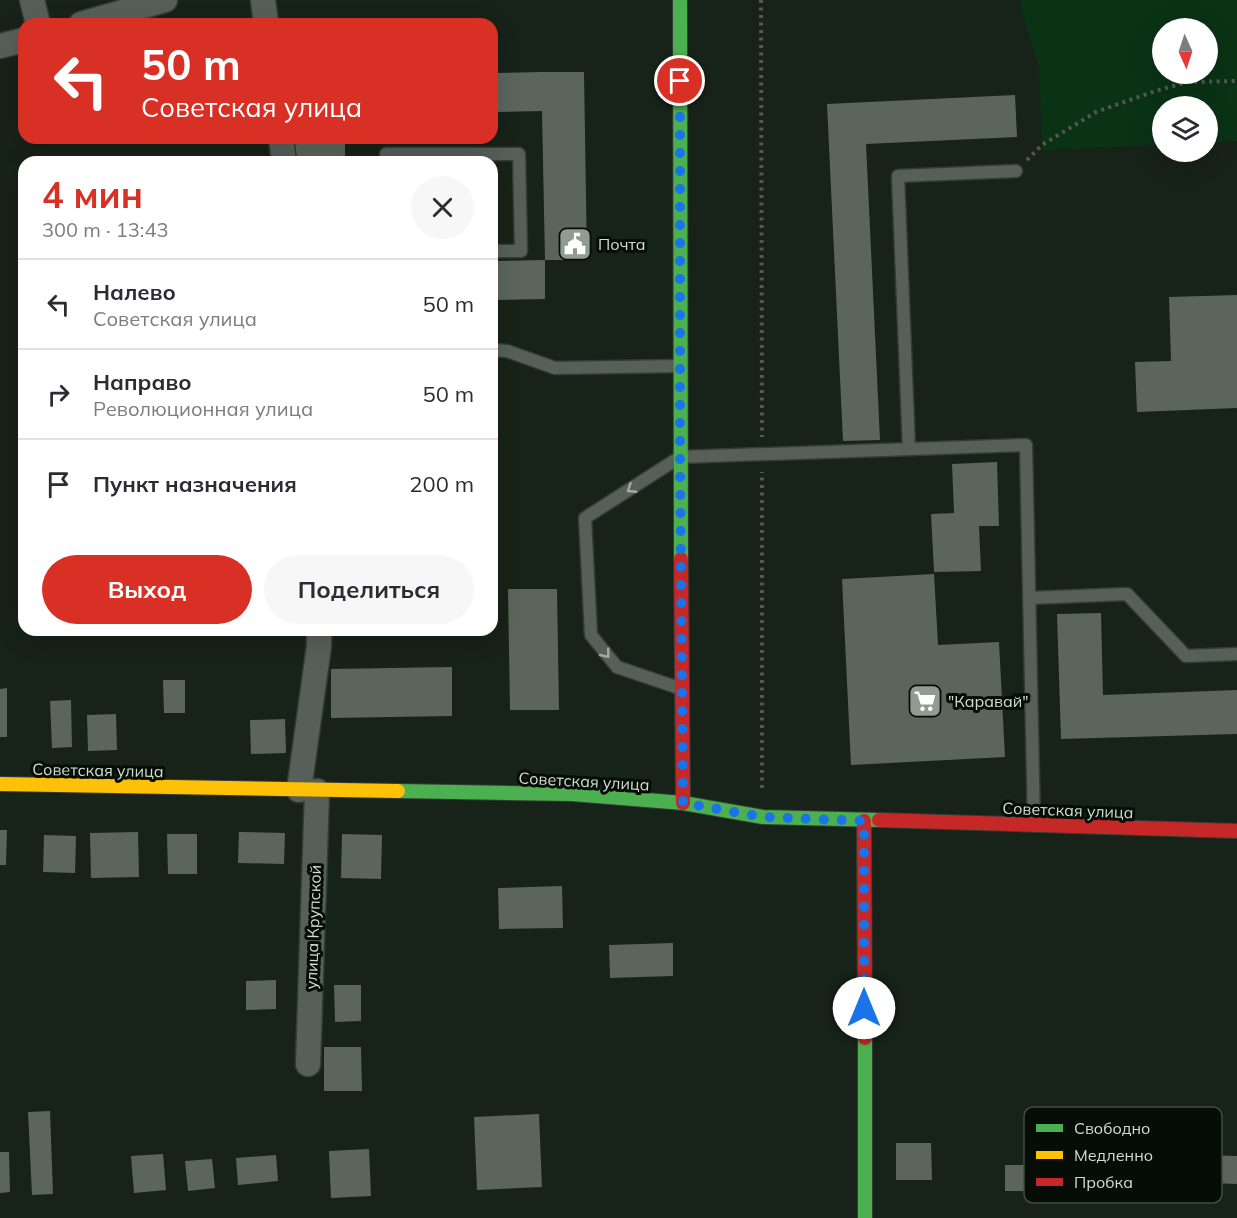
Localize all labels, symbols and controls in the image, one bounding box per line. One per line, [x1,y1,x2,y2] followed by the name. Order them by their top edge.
[1152,18,1218,84] north arrow
[1152,18,1218,162] map controls
[141,38,241,91] text: 50 m
[42,42,120,120] icon: left
[654,55,705,106] pin
[663,64,696,97] icon: arrive
[141,90,362,124] text: Советская улица
[1152,96,1218,162] button: layers
[42,172,143,217] text: 4 мин
[411,176,474,239] button: close
[42,217,168,242] text: 300 m · 13:43
[557,226,593,262] public building icon: Почта
[598,234,646,254] place label: Почта
[93,278,176,306] text: Налево
[42,288,75,321] icon: left
[423,290,474,318] text: 50 m
[93,306,257,331] text: Советская улица
[93,368,191,396] text: Направо
[42,378,75,411] icon: right
[423,380,474,408] text: 50 m
[93,396,313,421] text: Революционная улица
[42,468,75,501] icon: arrive
[93,470,297,498] text: Пункт назначения
[409,470,474,498] text: 200 m
[626,481,637,492] one-way arrow
[42,555,252,624] button: Выход
[264,555,474,624] button: Поделиться
[599,647,610,658] one-way arrow
[907,683,943,719] supermarket icon: "Каравай"
[948,691,1029,711] place label: "Каравай"
[32,759,164,781] street label: Советская улица
[518,768,650,794] street label: Советская улица
[1002,798,1134,822] street label: Советская улица
[301,864,325,990] street label: улица Крупской
[832,976,896,1040] position arrow
[1024,1107,1222,1203] legend
[1074,1118,1150,1138] text: Свободно
[1074,1145,1153,1165] text: Медленно
[1074,1172,1133,1192] text: Пробка

